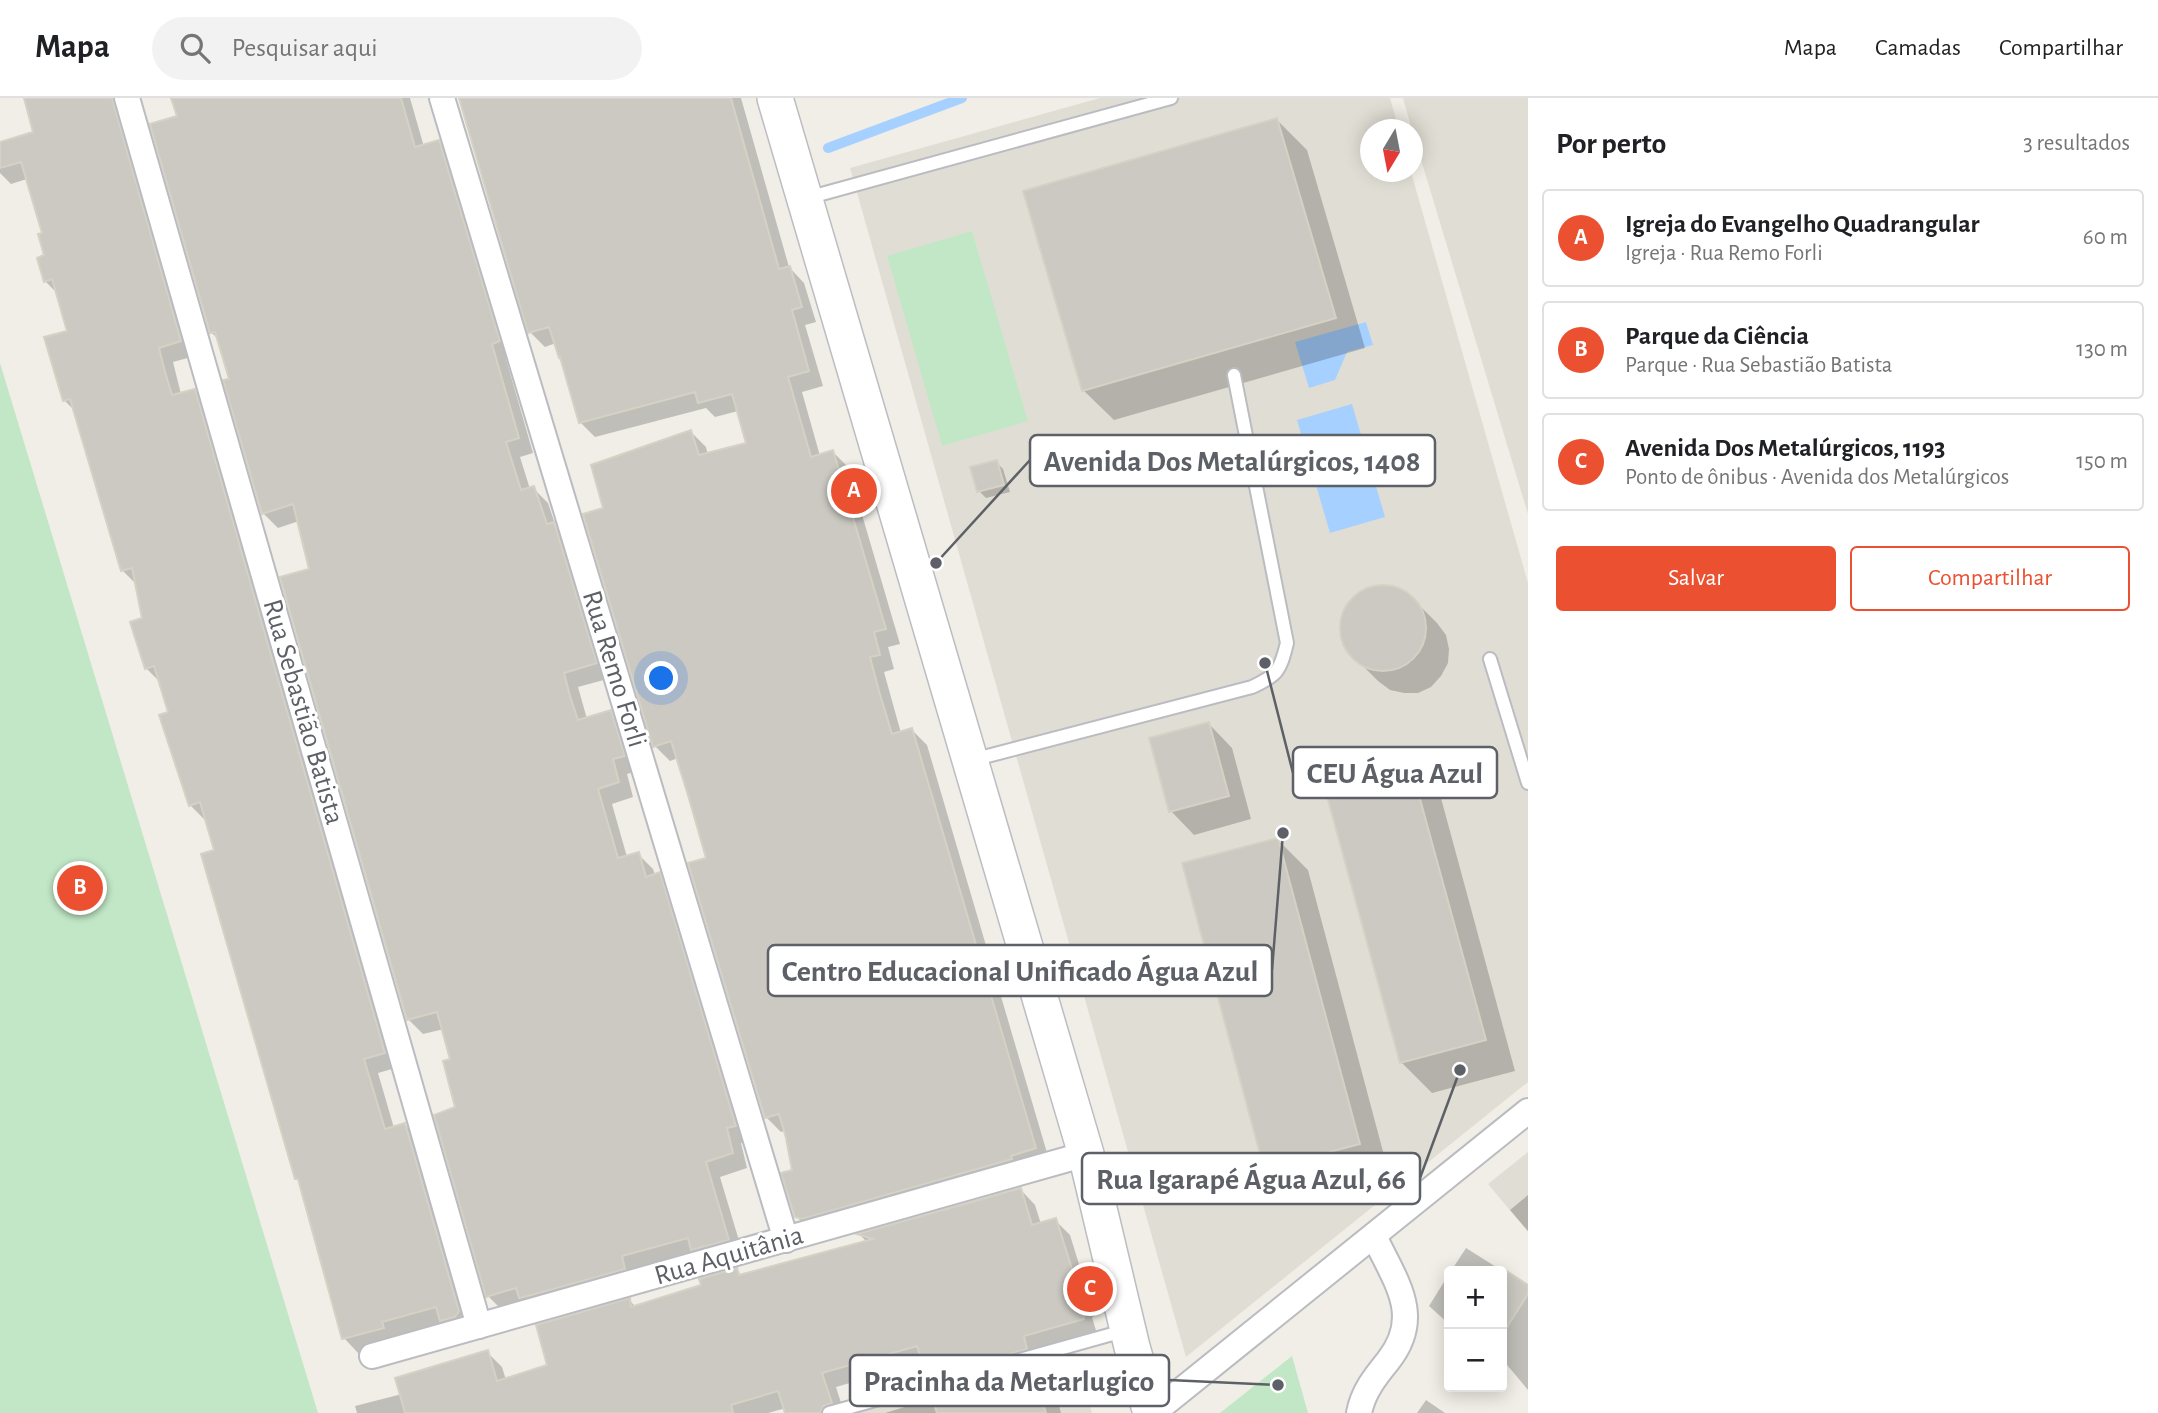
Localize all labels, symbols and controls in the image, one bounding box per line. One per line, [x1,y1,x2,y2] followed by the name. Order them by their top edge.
[152,17,642,80] search box
[176,29,214,67] icon: search
[35,31,110,64] text: Mapa
[232,35,378,61] text: Pesquisar aqui
[1784,36,1837,60] text: Mapa
[1875,36,1961,60] text: Camadas
[1999,36,2123,60] text: Compartilhar
[1360,119,1423,182] north arrow
[1556,129,1666,159] text: Por perto
[2023,132,2130,155] text: 3 resultados
[1625,211,1980,237] text: Igreja do Evangelho Quadrangular
[1574,226,1588,249] text: A
[2083,226,2128,249] text: 60 m
[1625,242,1823,265] text: Igreja · Rua Remo Forli
[1625,323,1809,349] text: Parque da Ciência
[1574,338,1588,361] text: B
[2076,338,2128,361] text: 130 m
[1625,354,1892,377] text: Parque · Rua Sebastião Batista
[1030,435,1435,486] callout: Avenida Dos Metalúrgicos, 1408
[1625,435,1946,461] text: Avenida Dos Metalúrgicos, 1193
[1043,447,1421,477] text: Avenida Dos Metalúrgicos, 1408
[1575,450,1587,473] text: C
[2076,450,2128,473] text: 150 m
[831,465,877,517] pin: A
[1625,466,2009,489] text: Ponto de ônibus · Avenida dos Metalúrgicos
[1556,546,1836,611] button: Salvar
[1850,546,2130,611] button: Compartilhar
[577,587,651,751] street label: Rua Remo Forli
[257,596,349,828] street label: Rua Sebastião Batista
[644,661,678,695] your location
[1293,747,1497,798] callout: CEU Água Azul
[1307,756,1483,789] text: CEU Água Azul
[57,862,103,914] pin: B
[768,945,1272,996] callout: Centro Educacional Unificado Água Azul
[782,954,1258,987] text: Centro Educacional Unificado Água Azul
[1082,1153,1420,1204] callout: Rua Igarapé Água Azul, 66
[1096,1162,1406,1195] text: Rua Igarapé Água Azul, 66
[651,1221,807,1291] street label: Rua Aquitânia
[1067,1263,1113,1315] pin: C
[1444,1266,1507,1392] map controls
[1444,1266,1507,1329] button: +
[1444,1329,1507,1392] button: −
[850,1355,1169,1406] callout: Pracinha da Metarlugico
[864,1367,1154,1397] text: Pracinha da Metarlugico

